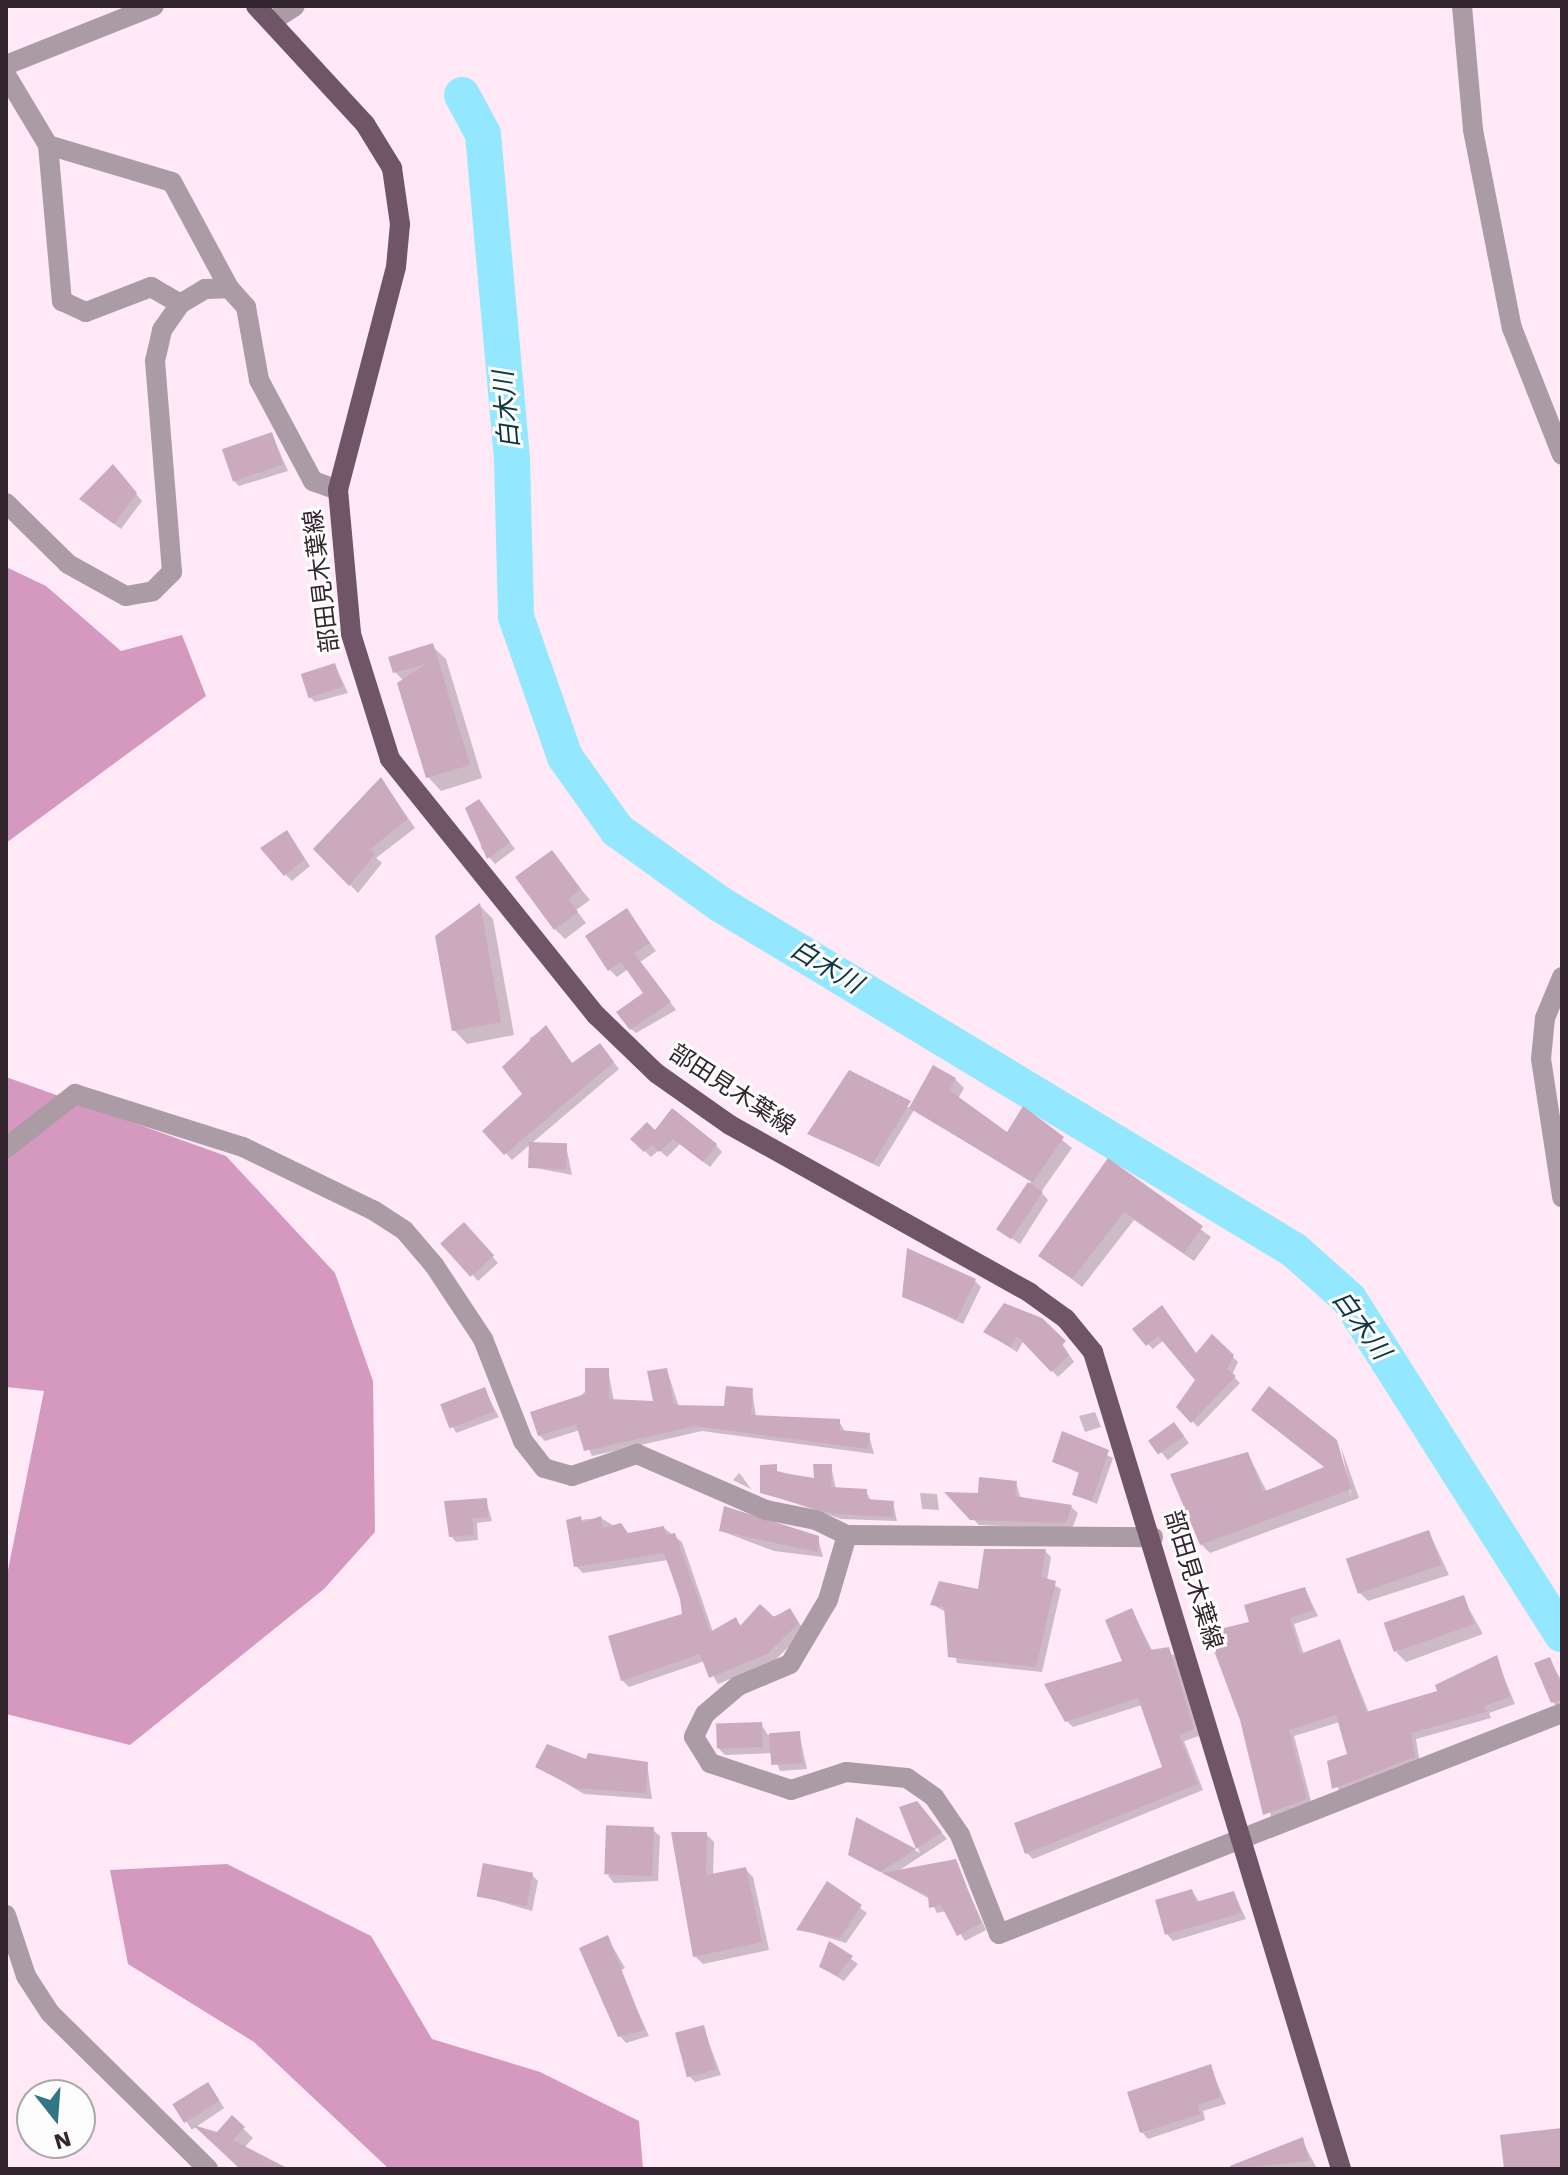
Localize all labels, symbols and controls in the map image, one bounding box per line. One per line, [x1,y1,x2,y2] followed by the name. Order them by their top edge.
[488,370,526,450] water label: 白木川
[299,508,345,654] street label: 部田見木葉線
[785,934,867,1000] water label: 白木川
[664,1039,800,1141] street label: 部田見木葉線
[1325,1284,1397,1366] water label: 白木川
[1158,1507,1228,1653] street label: 部田見木葉線
[16,2079,96,2159] north arrow
[51,2126,74,2155] text: N

